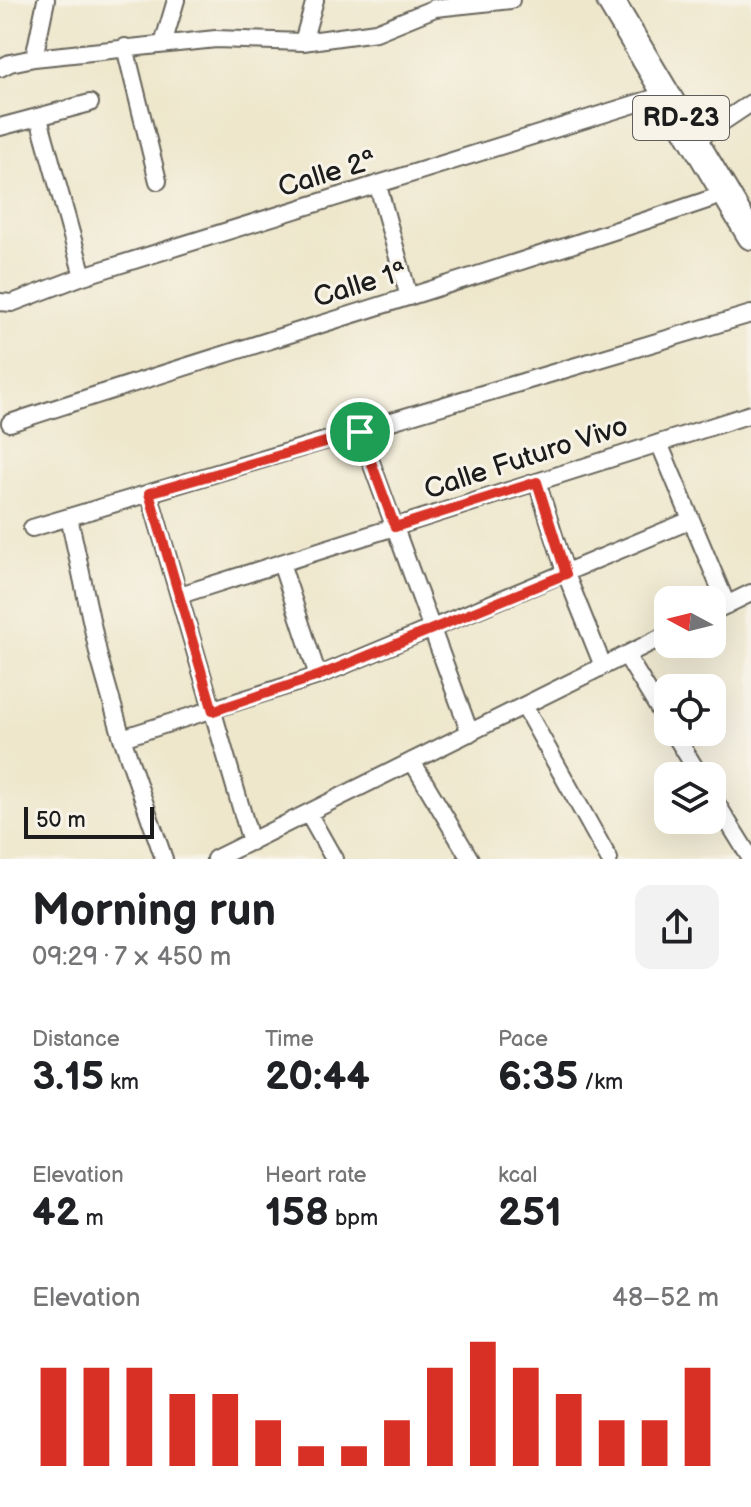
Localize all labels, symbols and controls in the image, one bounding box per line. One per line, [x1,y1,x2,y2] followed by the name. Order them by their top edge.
[633,96,729,140] road number: RD-23
[274,144,380,204] street label: Calle 2ª
[309,255,411,315] street label: Calle 1ª
[326,398,394,466] pin
[420,409,632,507] street label: Calle Futuro Vivo
[338,410,382,454] icon: arrive
[654,586,726,658] north arrow
[654,586,726,834] map controls
[654,674,726,746] button: locate
[654,762,726,834] button: layers
[24,803,154,839] scale bar
[36,807,86,834] text: 50 m
[32,885,276,938] text: Morning run
[635,885,719,969] button: share
[32,942,231,973] text: 09:29 · 7 × 450 m
[32,1026,120,1053] text: Distance
[265,1026,314,1053] text: Time
[498,1026,548,1053] text: Pace
[32,1053,104,1101] text: 3.15
[265,1053,370,1101] text: 20:44
[498,1053,578,1101] text: 6:35
[104,1069,139,1096] text: km
[578,1069,623,1096] text: /km
[32,1162,124,1189] text: Elevation
[265,1162,367,1189] text: Heart rate
[498,1162,537,1189] text: kcal
[32,1189,80,1237] text: 42
[265,1189,329,1237] text: 158
[498,1189,562,1237] text: 251
[80,1205,104,1232] text: m
[329,1205,378,1232] text: bpm
[32,1283,140,1314] text: Elevation
[612,1283,719,1314] text: 48–52 m

